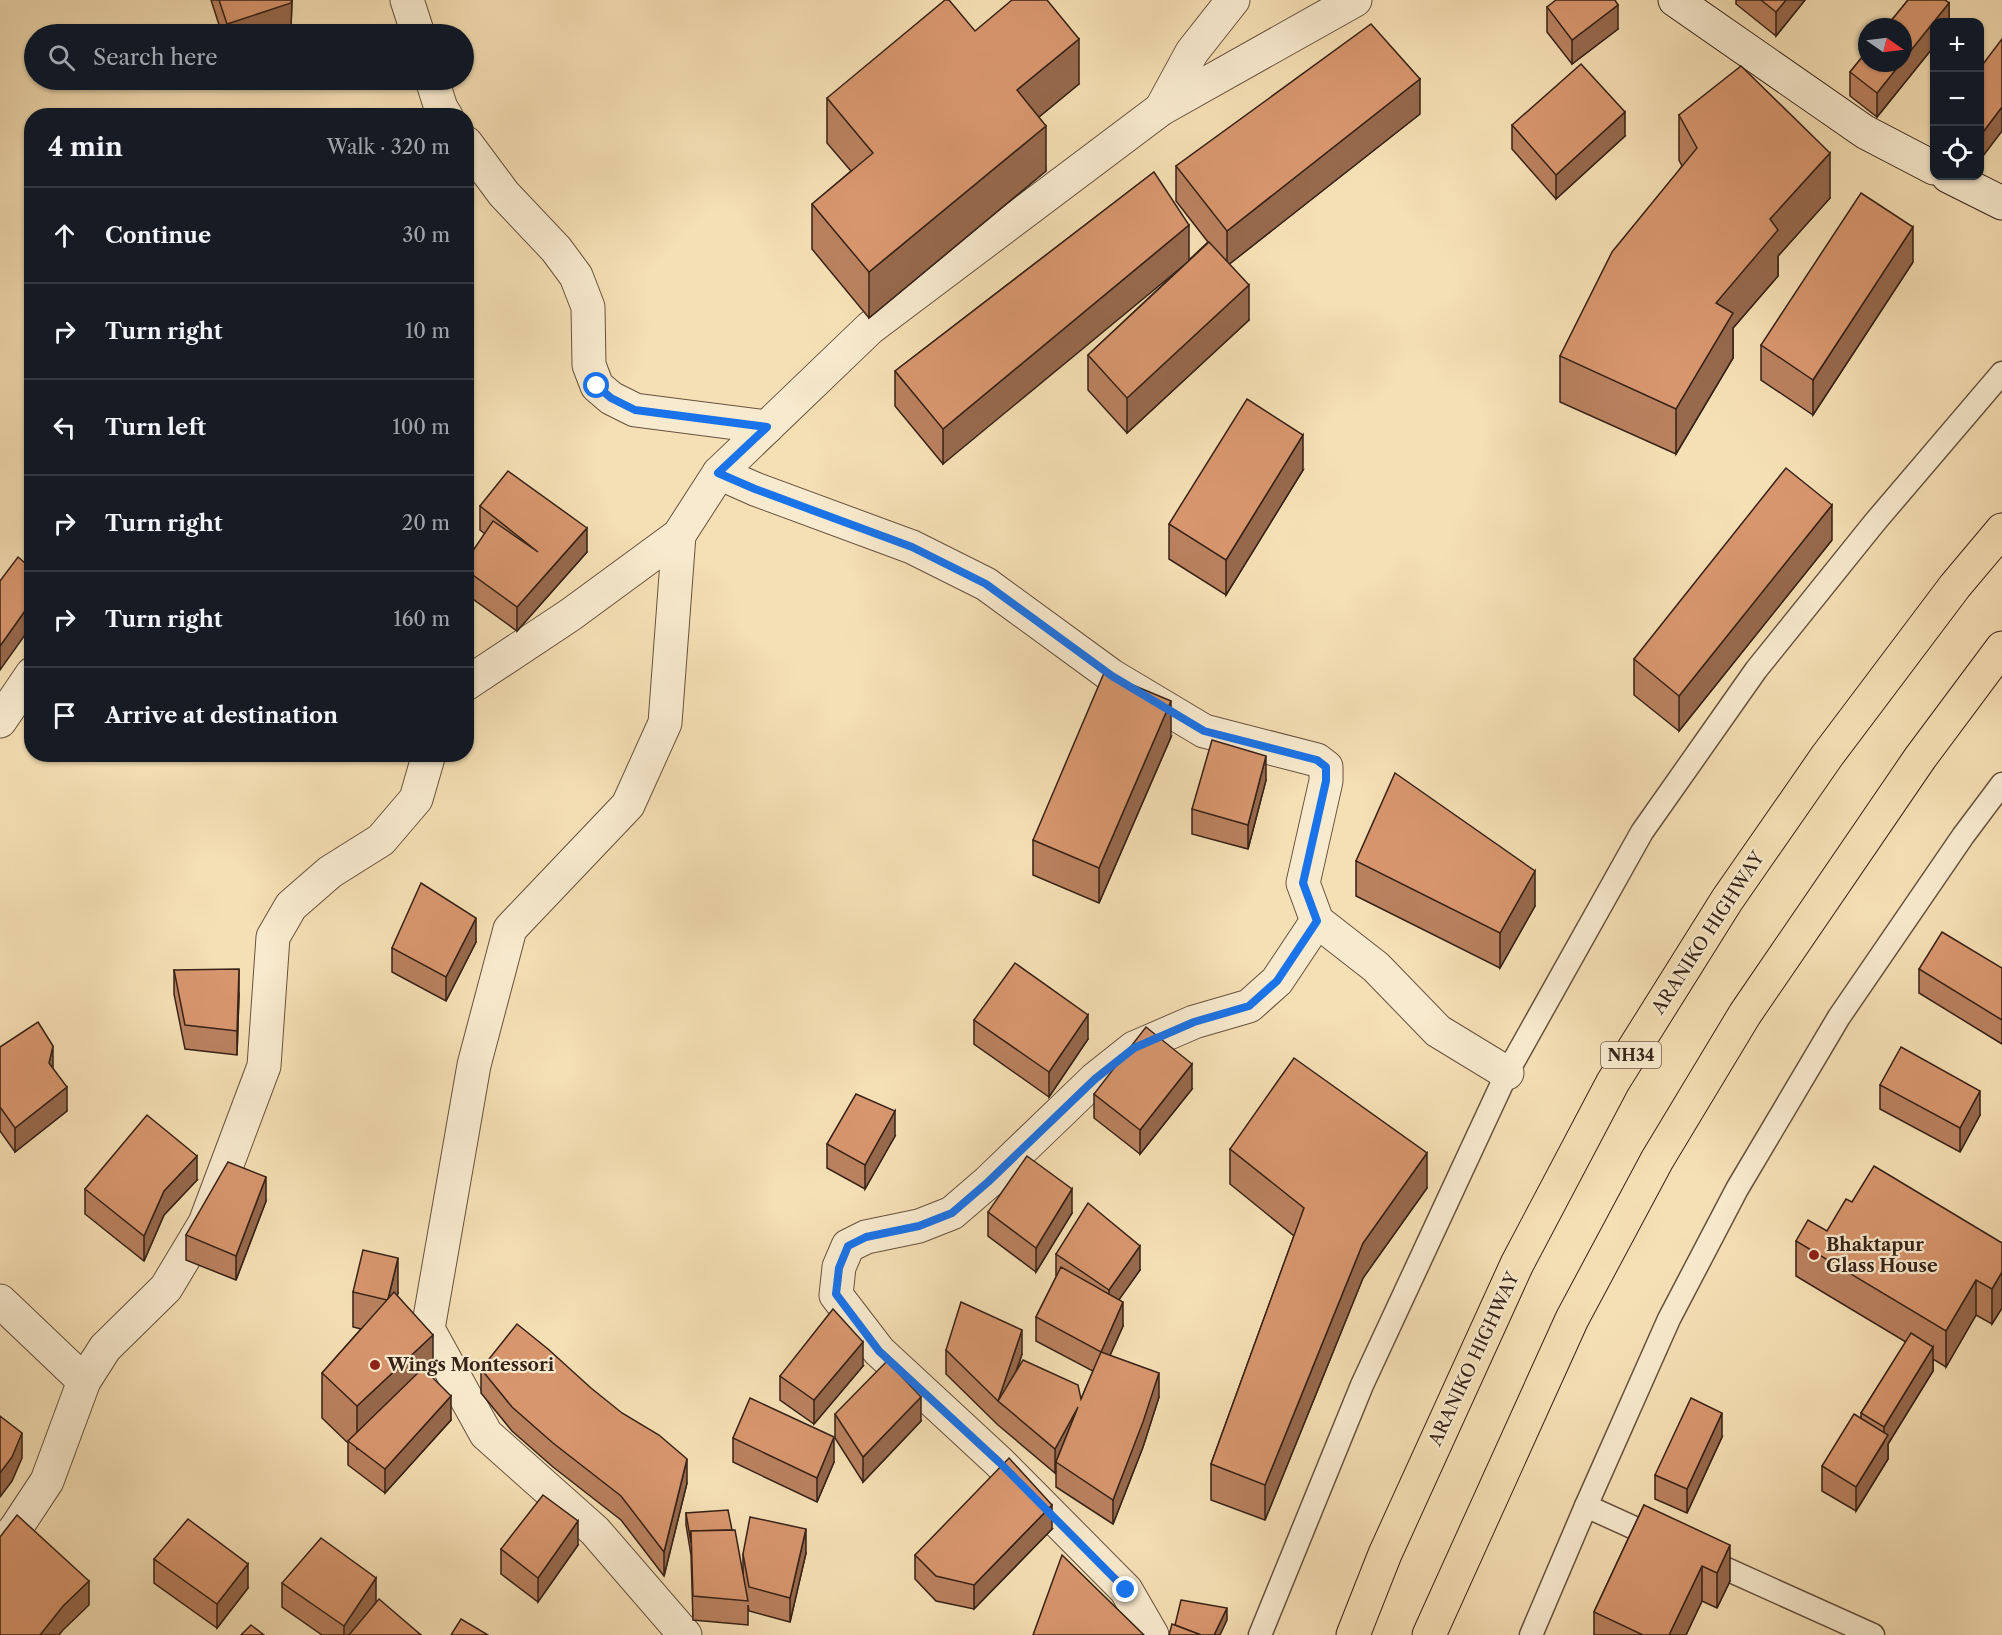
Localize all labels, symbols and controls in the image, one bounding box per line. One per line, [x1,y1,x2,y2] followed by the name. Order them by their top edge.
[1858,18,1912,72] north arrow
[1930,18,1984,180] map controls
[1930,18,1984,72] button: +
[24,24,474,90] search box
[45,41,78,74] icon: search
[93,44,218,71] text: Search here
[1930,72,1984,126] button: −
[1930,126,1984,180] button: locate
[48,131,123,163] text: 4 min
[327,135,450,159] text: Walk · 320 m
[48,219,81,252] icon: ahead
[105,222,211,249] text: Continue
[402,223,450,247] text: 30 m
[48,315,81,348] icon: right
[105,318,223,345] text: Turn right
[405,319,450,343] text: 10 m
[583,372,609,398] route start
[48,411,81,444] icon: left
[105,414,206,441] text: Turn left
[392,415,450,439] text: 100 m
[48,507,81,540] icon: right
[105,510,223,537] text: Turn right
[402,511,450,535] text: 20 m
[48,603,81,636] icon: right
[105,606,223,633] text: Turn right
[393,607,450,631] text: 160 m
[48,699,81,732] icon: arrive
[105,702,338,729] text: Arrive at destination
[1647,847,1769,1019] street label: ARANIKO HIGHWAY
[1601,1042,1661,1068] road number: NH34
[1826,1234,1938,1277] place label: Bhaktapur Glass House
[1807,1248,1821,1262] marker: Bhaktapur Glass House
[1424,1267,1524,1450] street label: ARANIKO HIGHWAY
[386,1354,555,1376] place label: Wings Montessori
[368,1358,382,1372] marker: Wings Montessori
[1112,1576,1138,1602] route end

